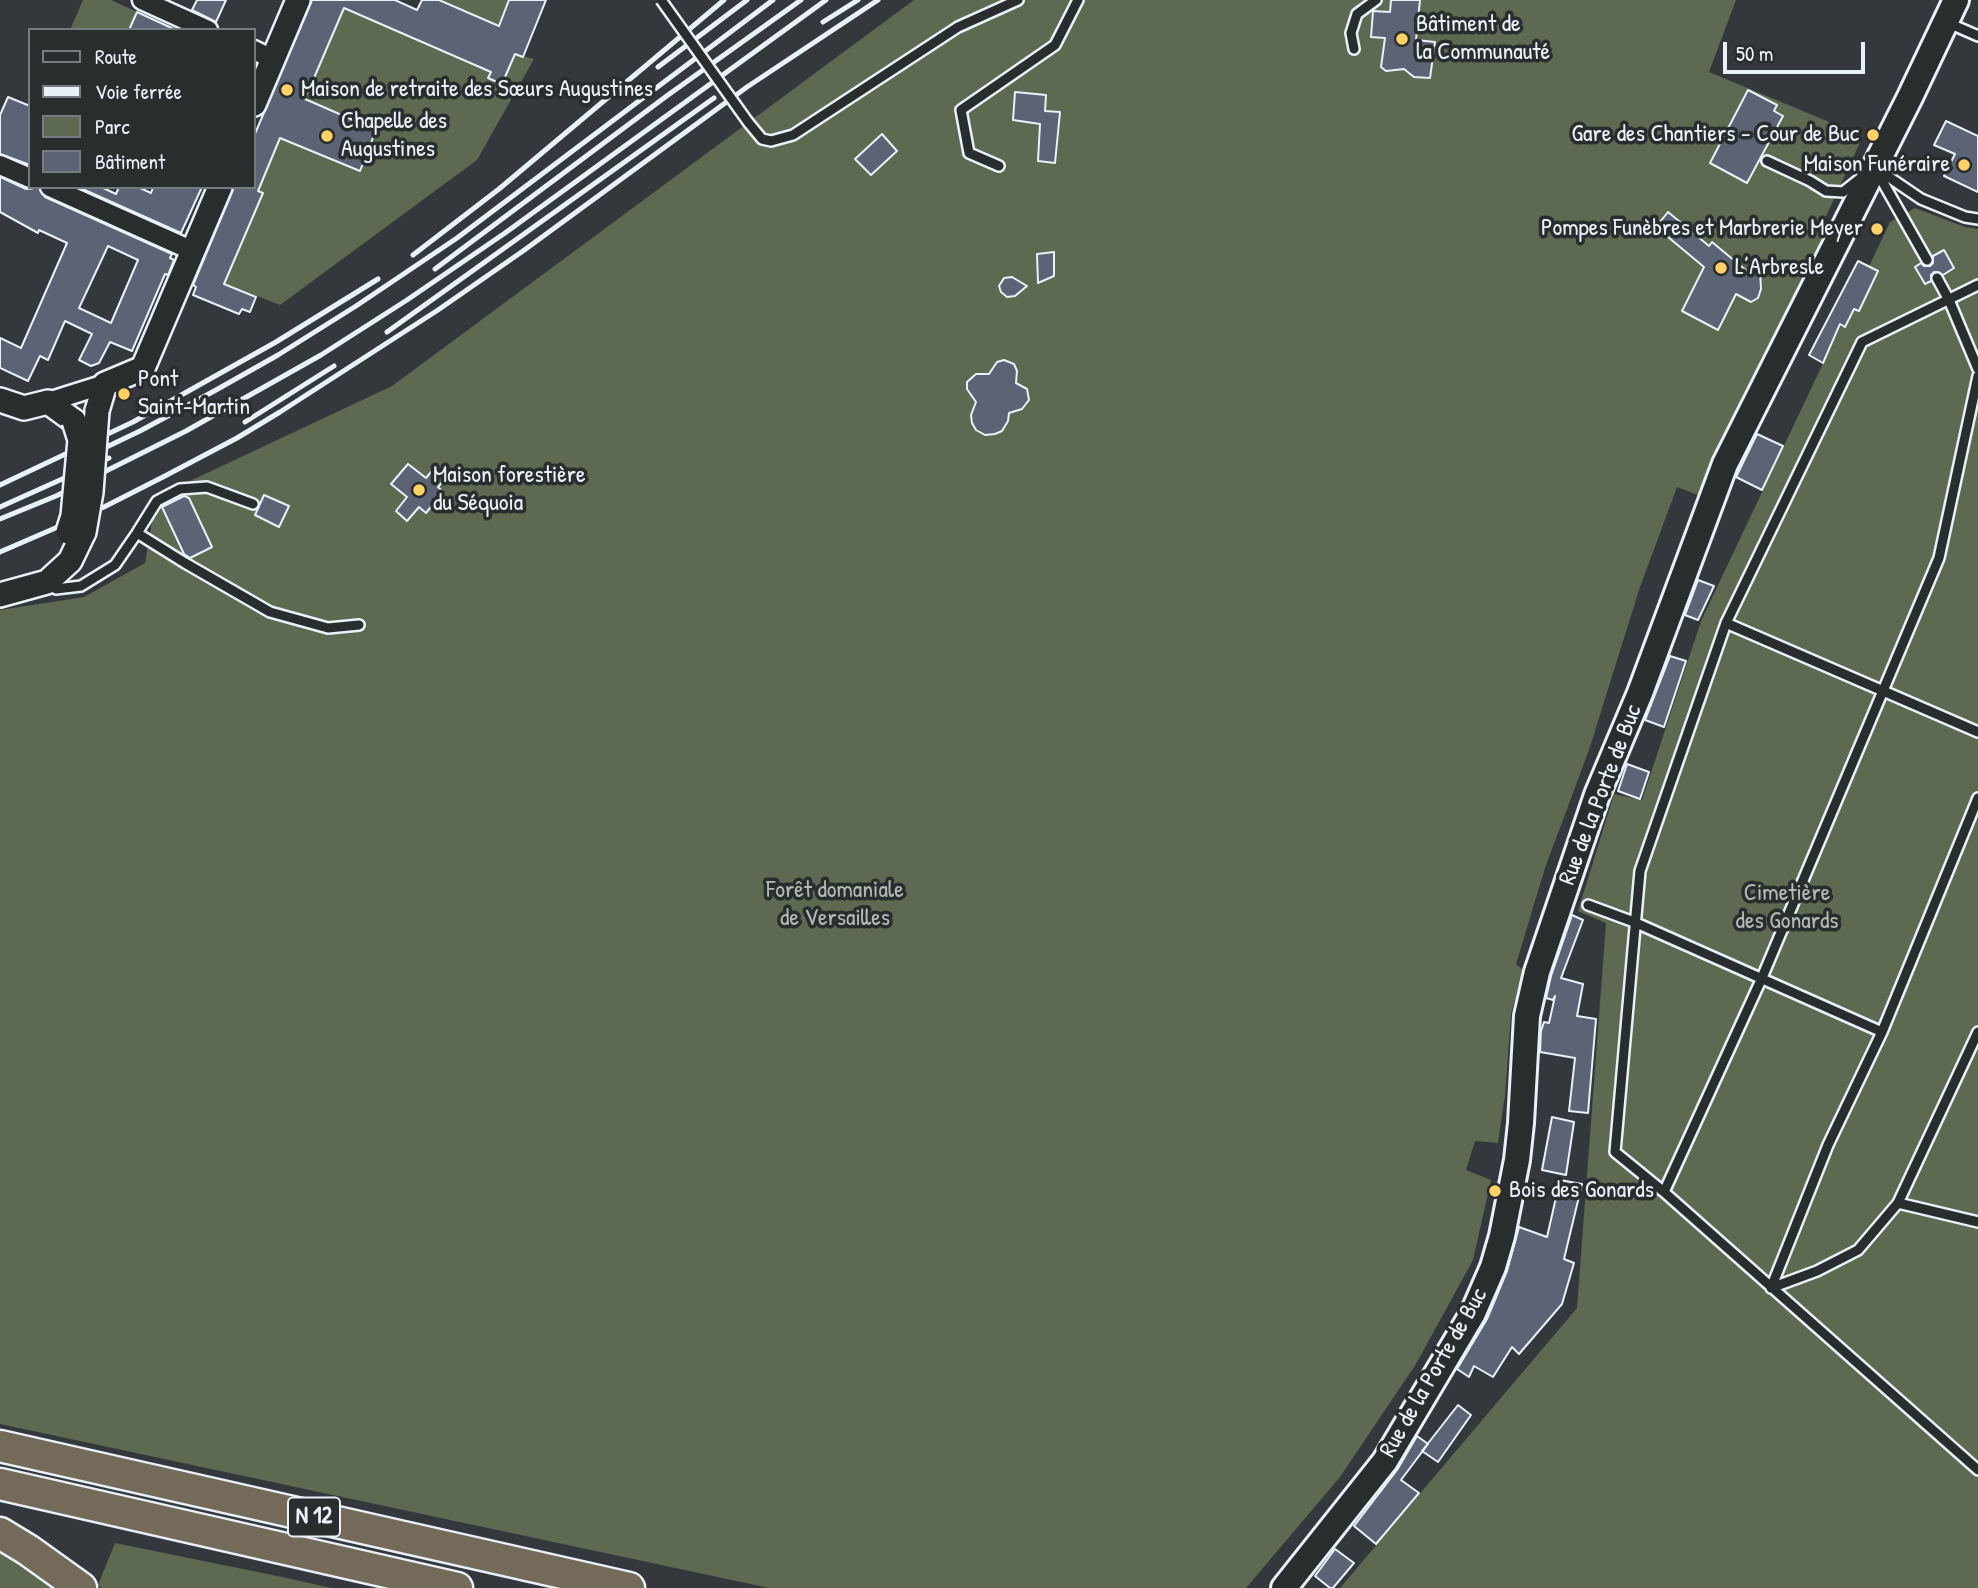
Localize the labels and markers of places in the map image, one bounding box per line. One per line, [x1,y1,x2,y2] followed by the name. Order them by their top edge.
[1416,11,1550,67] place label: Bâtiment de la Communauté
[1394,31,1410,47] marker: Bâtiment de la Communauté
[301,76,653,104] place label: Maison de retraite des Sœurs Augustines
[279,82,295,98] marker: Maison de retraite des Sœurs Augustines
[341,108,447,164] place label: Chapelle des Augustines
[1572,121,1859,149] place label: Gare des Chantiers - Cour de Buc
[1865,127,1881,143] marker: Gare des Chantiers - Cour de Buc
[319,128,335,144] marker: Chapelle des Augustines
[1804,151,1950,179] place label: Maison Funéraire
[1956,157,1972,173] marker: Maison Funéraire
[1541,215,1863,243] place label: Pompes Funèbres et Marbrerie Meyer
[1869,221,1885,237] marker: Pompes Funèbres et Marbrerie Meyer
[1735,254,1824,282] place label: L’Arbresle
[1713,260,1729,276] marker: L’Arbresle
[138,366,250,422] place label: Pont Saint-Martin
[116,386,132,402] marker: Pont Saint-Martin
[433,462,586,518] place label: Maison forestière du Séquoia
[411,482,427,498] marker: Maison forestière du Séquoia
[1509,1177,1654,1205] place label: Bois des Gonards
[1487,1183,1503,1199] marker: Bois des Gonards

